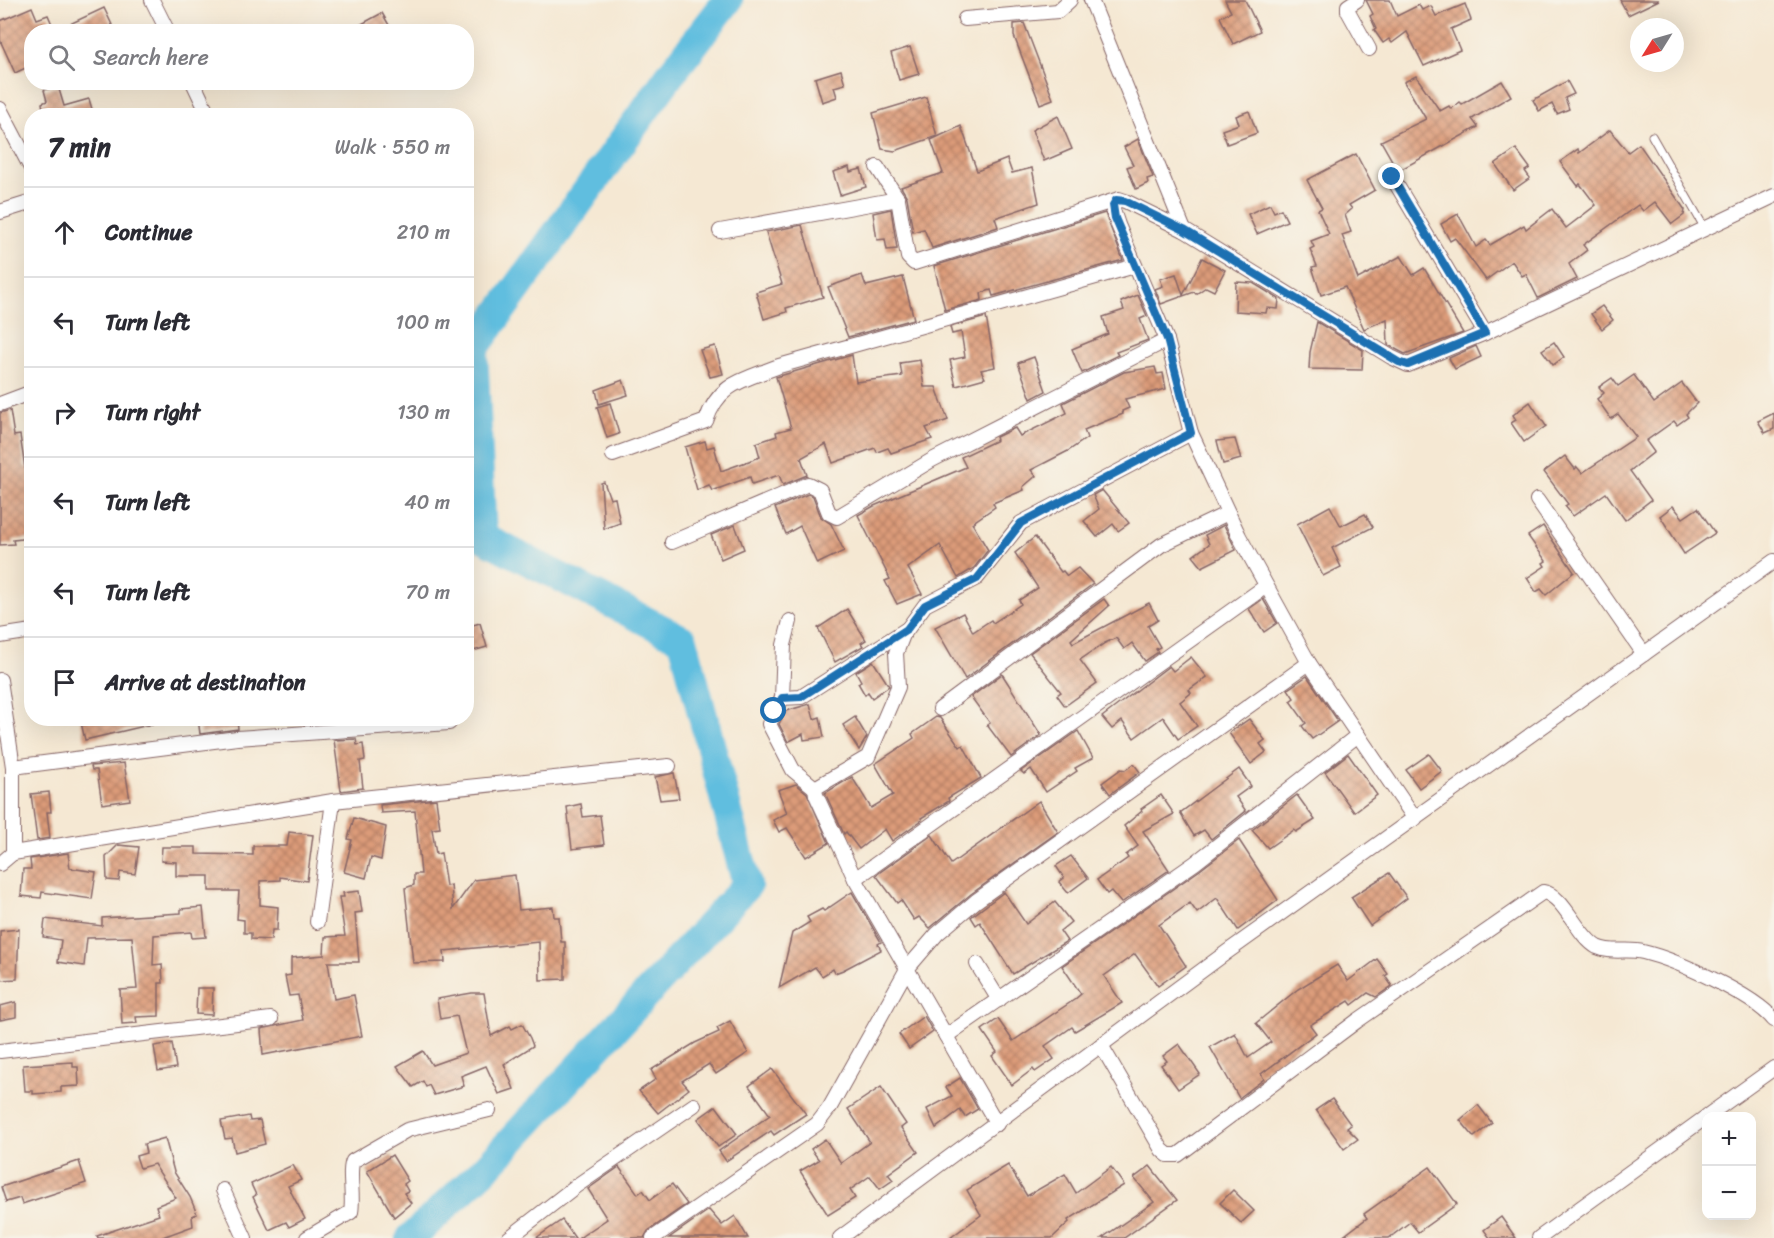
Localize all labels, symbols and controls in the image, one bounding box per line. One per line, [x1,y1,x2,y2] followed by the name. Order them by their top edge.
[1630,18,1684,72] north arrow
[24,24,474,90] search box
[93,38,209,77] text: Search here
[45,41,78,74] icon: search
[48,124,111,170] text: 7 min
[335,130,450,165] text: Walk · 550 m
[1378,163,1404,189] route end
[105,213,193,252] text: Continue
[397,215,450,250] text: 210 m
[48,216,81,249] icon: ahead
[105,303,190,342] text: Turn left
[396,305,450,340] text: 100 m
[48,306,81,339] icon: left
[105,393,200,432] text: Turn right
[397,395,450,430] text: 130 m
[48,396,81,429] icon: right
[105,483,190,522] text: Turn left
[404,485,450,520] text: 40 m
[48,486,81,519] icon: left
[105,573,190,612] text: Turn left
[405,575,450,610] text: 70 m
[48,576,81,609] icon: left
[105,663,306,702] text: Arrive at destination
[48,666,81,699] icon: arrive
[760,697,786,723] route start
[1702,1112,1756,1220] map controls
[1702,1112,1756,1166] button: +
[1702,1166,1756,1220] button: −

